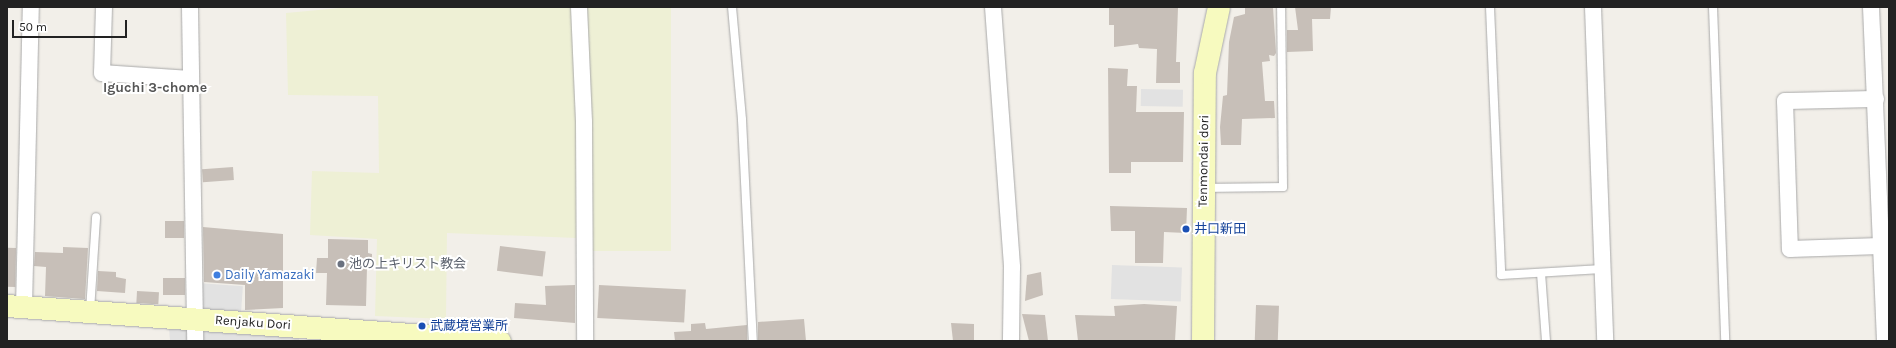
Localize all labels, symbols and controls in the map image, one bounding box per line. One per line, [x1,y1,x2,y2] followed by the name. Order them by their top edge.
[14,12,129,38] scale bar
[19,20,47,34] text: 50 m
[103,80,207,96] district label: Iguchi 3-chome
[1195,115,1213,207] street label: Tenmondai dori
[1194,221,1246,237] place label: 井口新田
[1181,224,1191,234] marker: 井口新田
[349,256,466,272] place label: 池の上キリスト教会
[336,259,346,269] marker: 池の上キリスト教会
[225,267,315,283] place label: Daily Yamazaki
[212,270,222,280] marker: Daily Yamazaki
[214,313,292,333] street label: Renjaku Dori
[430,318,508,334] place label: 武蔵境営業所
[417,321,427,331] marker: 武蔵境営業所

